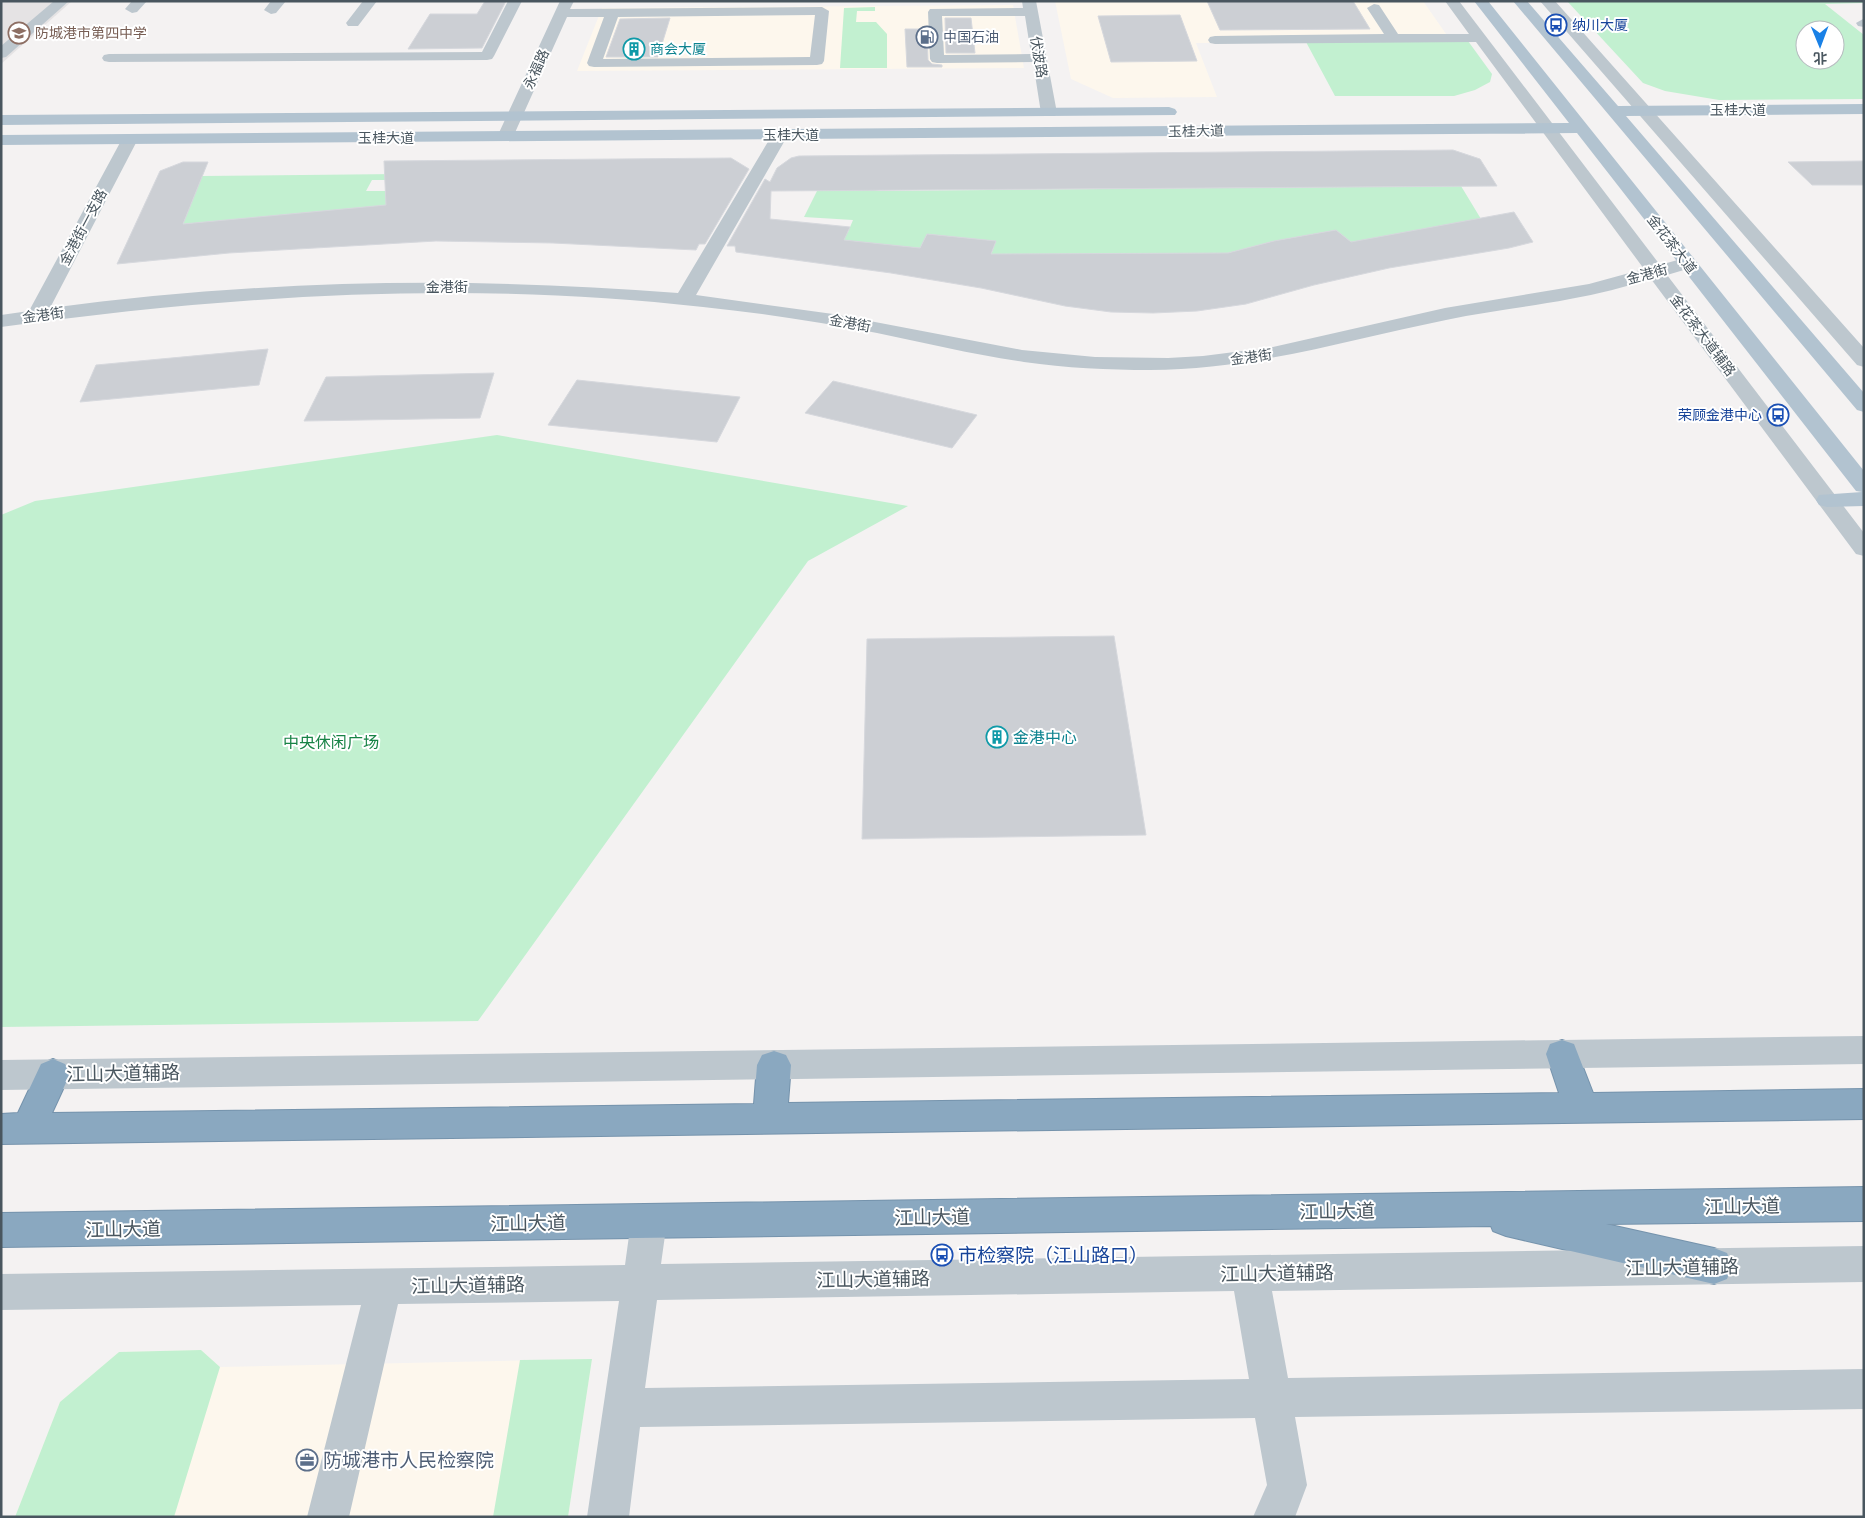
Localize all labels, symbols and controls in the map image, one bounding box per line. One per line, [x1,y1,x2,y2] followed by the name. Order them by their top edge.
[1544,13,1568,37] bus stop icon: 纳川大厦
[1572,15,1628,35] place label: 纳川大厦
[1795,20,1845,70] north arrow
[7,21,31,45] school or university icon: 防城港市第四中学
[35,23,147,43] place label: 防城港市第四中学
[915,25,939,49] fuel station icon: 中国石油
[943,27,999,47] place label: 中国石油
[1026,35,1052,79] street label: 伏波路
[622,37,646,61] building icon: 商会大厦
[650,39,706,59] place label: 商会大厦
[518,46,554,92] street label: 永福路
[1813,48,1827,68] text: 北
[1710,100,1766,120] street label: 玉桂大道
[1168,121,1224,141] street label: 玉桂大道
[763,125,819,145] street label: 玉桂大道
[358,128,414,148] street label: 玉桂大道
[54,185,112,269] street label: 金港街一支路
[1643,210,1701,278] street label: 金花茶大道
[1624,259,1670,289] street label: 金港街
[426,277,468,297] street label: 金港街
[1666,290,1740,380] street label: 金花茶大道辅路
[21,302,65,328] street label: 金港街
[828,310,872,336] street label: 金港街
[1229,344,1273,370] street label: 金港街
[1766,403,1790,427] bus stop icon: 荣顾金港中心
[1678,405,1762,425] place label: 荣顾金港中心
[985,725,1009,749] building icon: 金港中心
[1013,726,1077,749] place label: 金港中心
[283,731,379,754] park label: 中央休闲广场
[66,1059,180,1088] street label: 江山大道辅路
[1704,1192,1780,1221] street label: 江山大道
[1299,1197,1375,1226] street label: 江山大道
[894,1203,970,1232] street label: 江山大道
[490,1209,566,1238] street label: 江山大道
[85,1215,161,1244] street label: 江山大道
[958,1242,1148,1269] place label: 市检察院（江山路口）
[930,1243,954,1267] bus stop icon: 市检察院（江山路口）
[1625,1253,1739,1282] street label: 江山大道辅路
[1220,1259,1334,1288] street label: 江山大道辅路
[816,1265,930,1294] street label: 江山大道辅路
[411,1271,525,1300] street label: 江山大道辅路
[323,1447,494,1474] place label: 防城港市人民检察院
[295,1448,319,1472] office icon: 防城港市人民检察院

